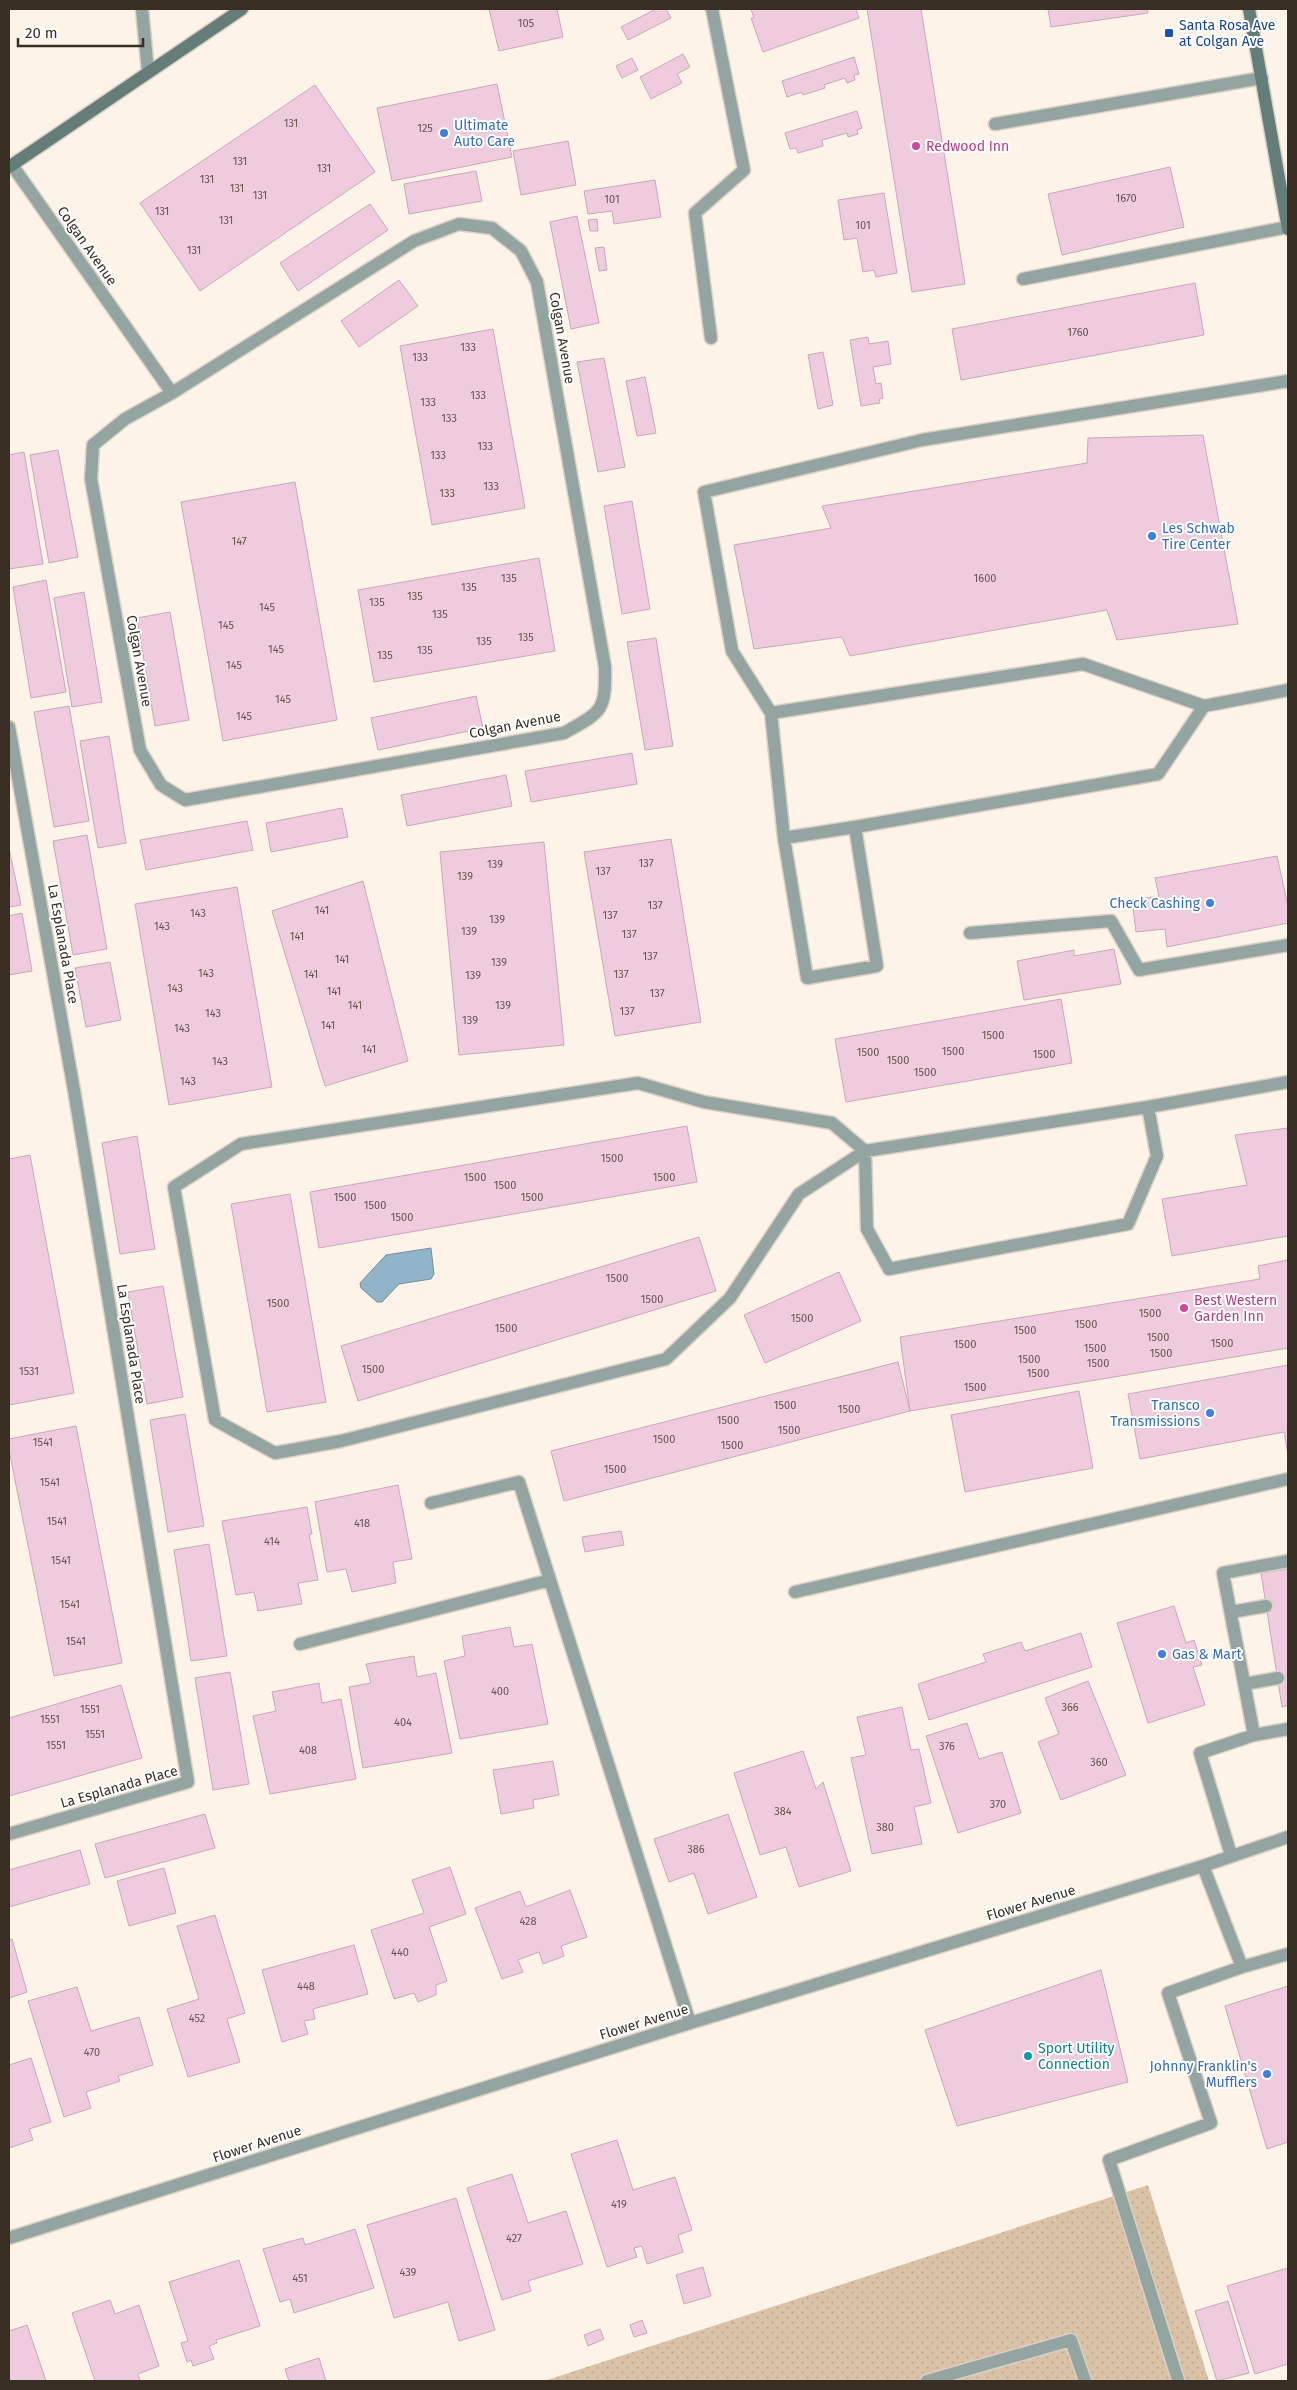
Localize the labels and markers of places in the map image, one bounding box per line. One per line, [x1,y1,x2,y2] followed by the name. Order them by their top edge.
[1179,17,1275,50] place label: Santa Rosa Ave at Colgan Ave
[1163,27,1175,39] marker: Santa Rosa Ave at Colgan Ave
[454,117,515,150] place label: Ultimate Auto Care
[438,127,450,139] marker: Ultimate Auto Care
[926,138,1009,155] place label: Redwood Inn
[910,140,922,152] marker: Redwood Inn
[1162,520,1235,553] place label: Les Schwab Tire Center
[1146,530,1158,542] marker: Les Schwab Tire Center
[1110,895,1201,912] place label: Check Cashing
[1204,897,1216,909] marker: Check Cashing
[1194,1292,1277,1325] place label: Best Western Garden Inn
[1178,1302,1190,1314] marker: Best Western Garden Inn
[1110,1397,1200,1430] place label: Transco Transmissions
[1204,1407,1216,1419] marker: Transco Transmissions
[1172,1646,1242,1663] place label: Gas & Mart
[1156,1648,1168,1660] marker: Gas & Mart
[1038,2040,1115,2073] place label: Sport Utility Connection
[1022,2050,1034,2062] marker: Sport Utility Connection
[1150,2058,1257,2091] place label: Johnny Franklin's Mufflers
[1261,2068,1273,2080] marker: Johnny Franklin's Mufflers

